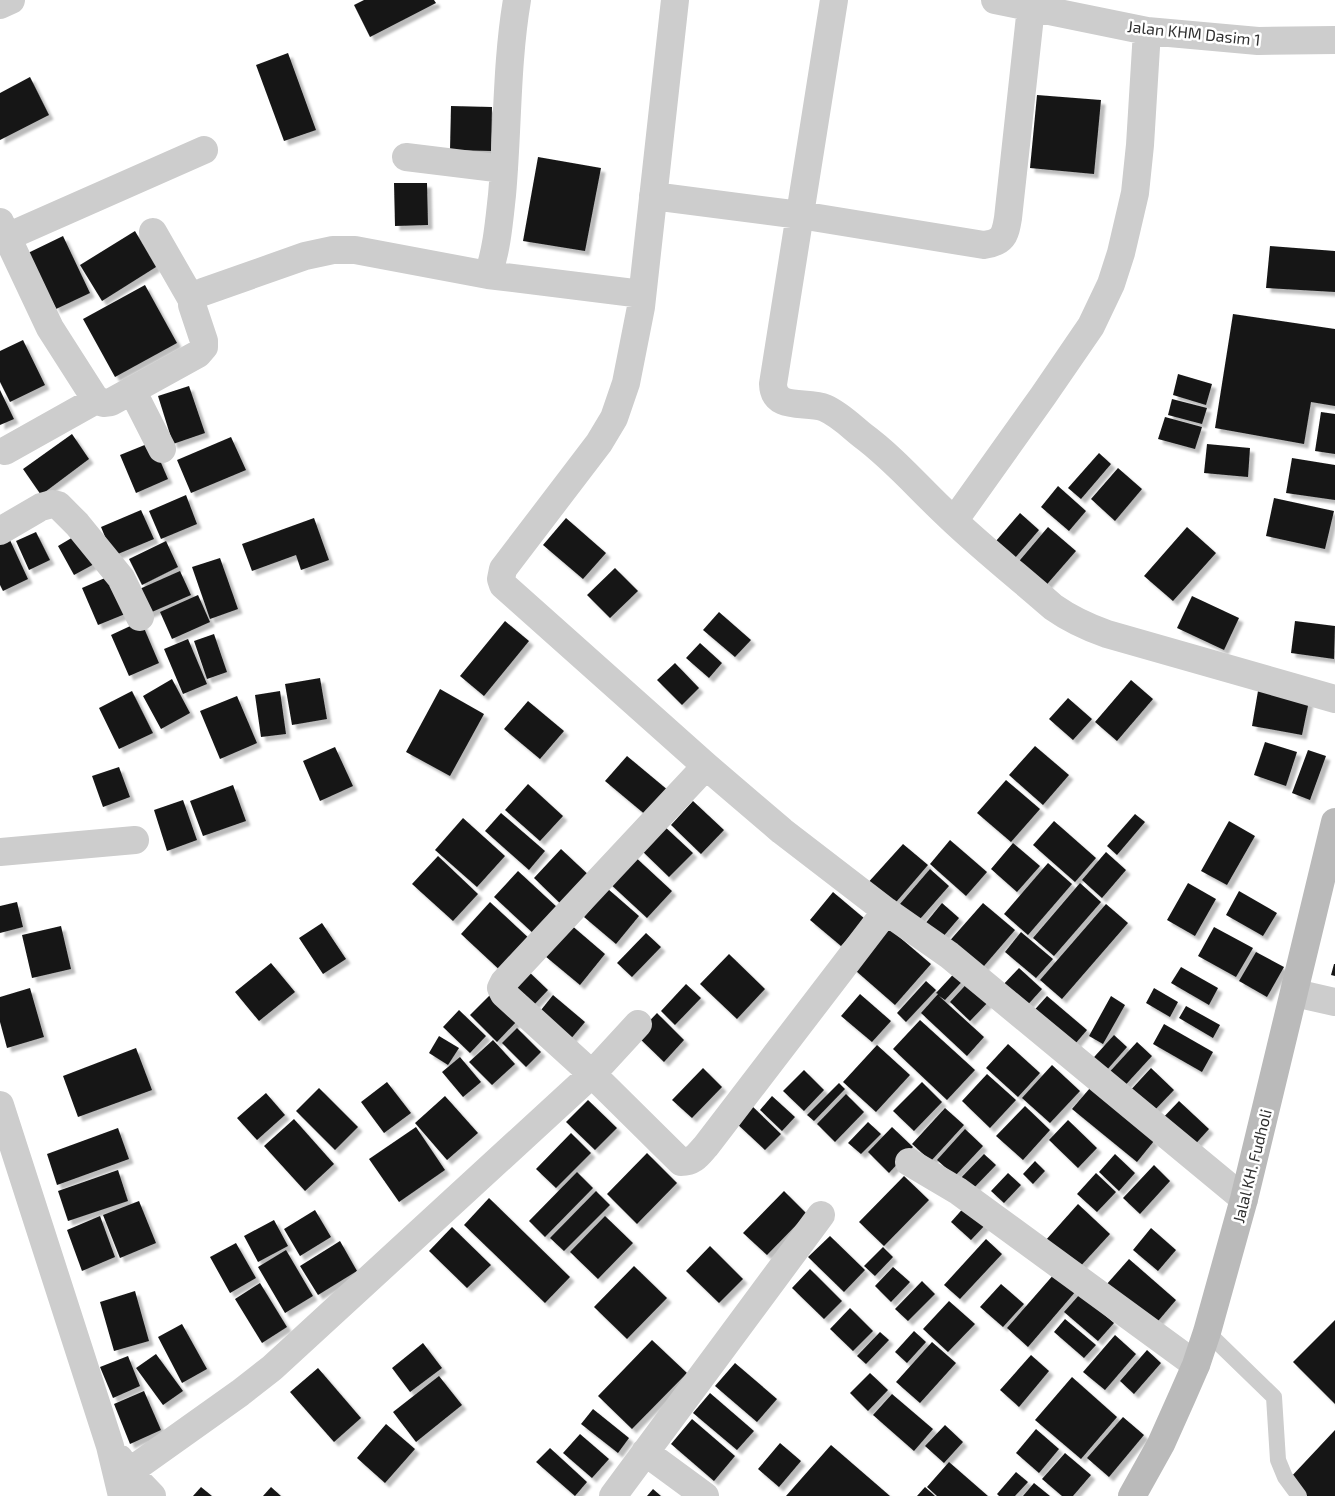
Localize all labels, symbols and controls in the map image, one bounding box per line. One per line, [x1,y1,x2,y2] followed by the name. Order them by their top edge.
[1127,16,1262,49] street label: Jalan KHM Dasim 1
[1228,1107,1275,1225] street label: Jalal KH. Fudholi

